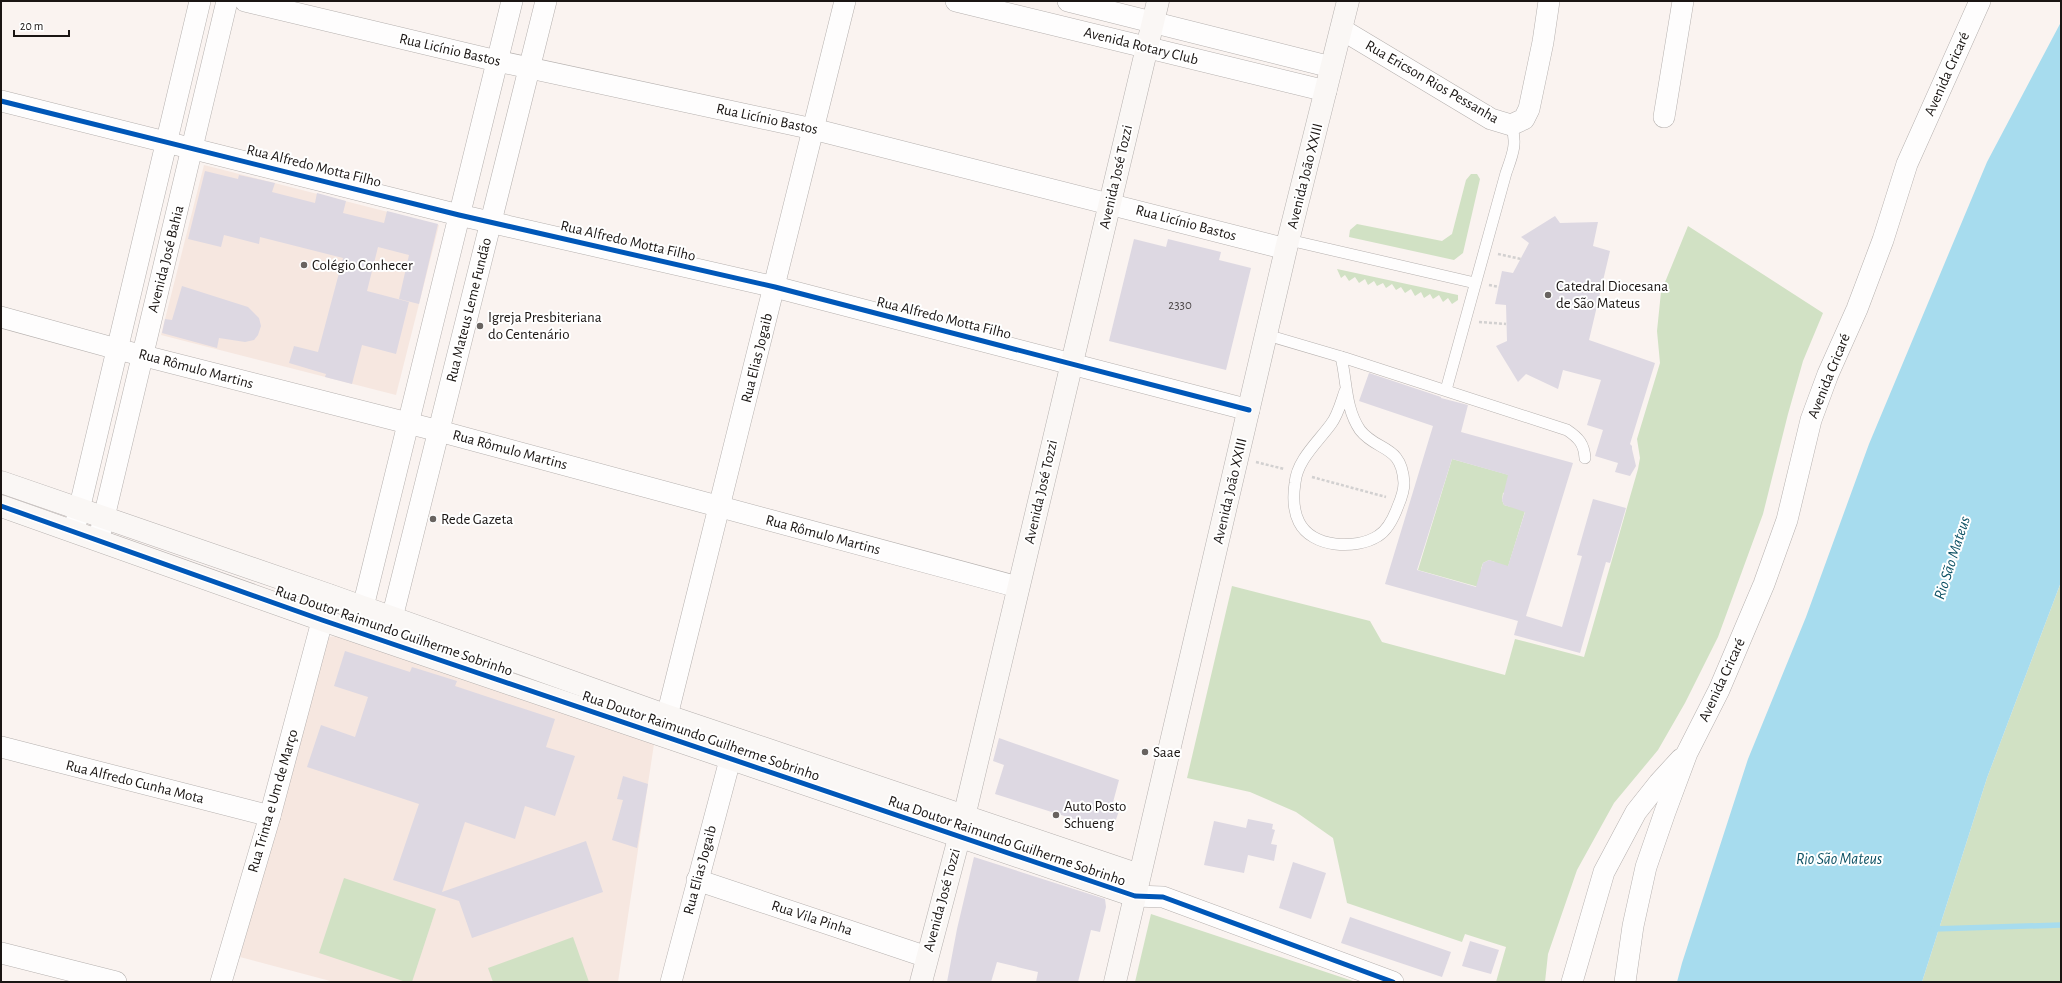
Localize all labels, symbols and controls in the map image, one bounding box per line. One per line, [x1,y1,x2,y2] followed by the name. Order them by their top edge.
[14,12,69,38] scale bar
[20,20,43,32] text: 20 m
[1082,25,1200,68] street label: Avenida Rotary Club
[1922,30,1972,118] street label: Avenida Cricaré
[398,31,502,69] street label: Rua Licínio Bastos
[1363,38,1501,126] street label: Rua Ericson Rios Pessanha
[715,101,819,137] street label: Rua Licínio Bastos
[1285,122,1325,230] street label: Avenida João XXIII
[1097,124,1135,230] street label: Avenida José Tozzi
[245,142,383,190] street label: Rua Alfredo Motta Filho
[1134,202,1238,244] street label: Rua Licínio Bastos
[145,204,187,314] street label: Avenida José Bahia
[559,218,697,264] street label: Rua Alfredo Motta Filho
[444,236,494,384] street label: Rua Mateus Leme Fundão
[312,258,413,273] place label: Colégio Conhecer
[299,260,309,270] marker: Colégio Conhecer
[1556,279,1668,311] place label: Catedral Diocesana de São Mateus
[1543,290,1553,300] marker: Catedral Diocesana de São Mateus
[875,294,1013,342] street label: Rua Alfredo Motta Filho
[1168,299,1192,312] house number: 2330
[488,310,602,342] place label: Igreja Presbiteriana do Centenário
[739,311,775,404] street label: Rua Elias Jogaib
[475,321,485,331] marker: Igreja Presbiteriana do Centenário
[1805,331,1853,421] street label: Avenida Cricaré
[137,346,255,392] street label: Rua Rômulo Martins
[451,427,569,473] street label: Rua Rômulo Martins
[1211,437,1249,545] street label: Avenida João XXIII
[1022,439,1060,545] street label: Avenida José Tozzi
[441,512,513,527] place label: Rede Gazeta
[764,512,882,558] street label: Rua Rômulo Martins
[428,514,438,524] marker: Rede Gazeta
[1931,515,1973,601] water label: Rio São Mateus
[273,583,515,679] street label: Rua Doutor Raimundo Guilherme Sobrinho
[1696,636,1748,724] street label: Avenida Cricaré
[580,688,822,784] street label: Rua Doutor Raimundo Guilherme Sobrinho
[245,728,301,874] street label: Rua Trinta e Um de Março
[1153,745,1181,760] place label: Saae
[1140,747,1150,757] marker: Saae
[64,758,206,806] street label: Rua Alfredo Cunha Mota
[886,793,1128,889] street label: Rua Doutor Raimundo Guilherme Sobrinho
[1064,799,1126,831] place label: Auto Posto Schueng
[1051,810,1061,820] marker: Auto Posto Schueng
[681,824,719,916] street label: Rua Elias Jogaib
[921,847,963,953] street label: Avenida José Tozzi
[1796,851,1882,867] water label: Rio São Mateus
[770,898,854,938] street label: Rua Vila Pinha

